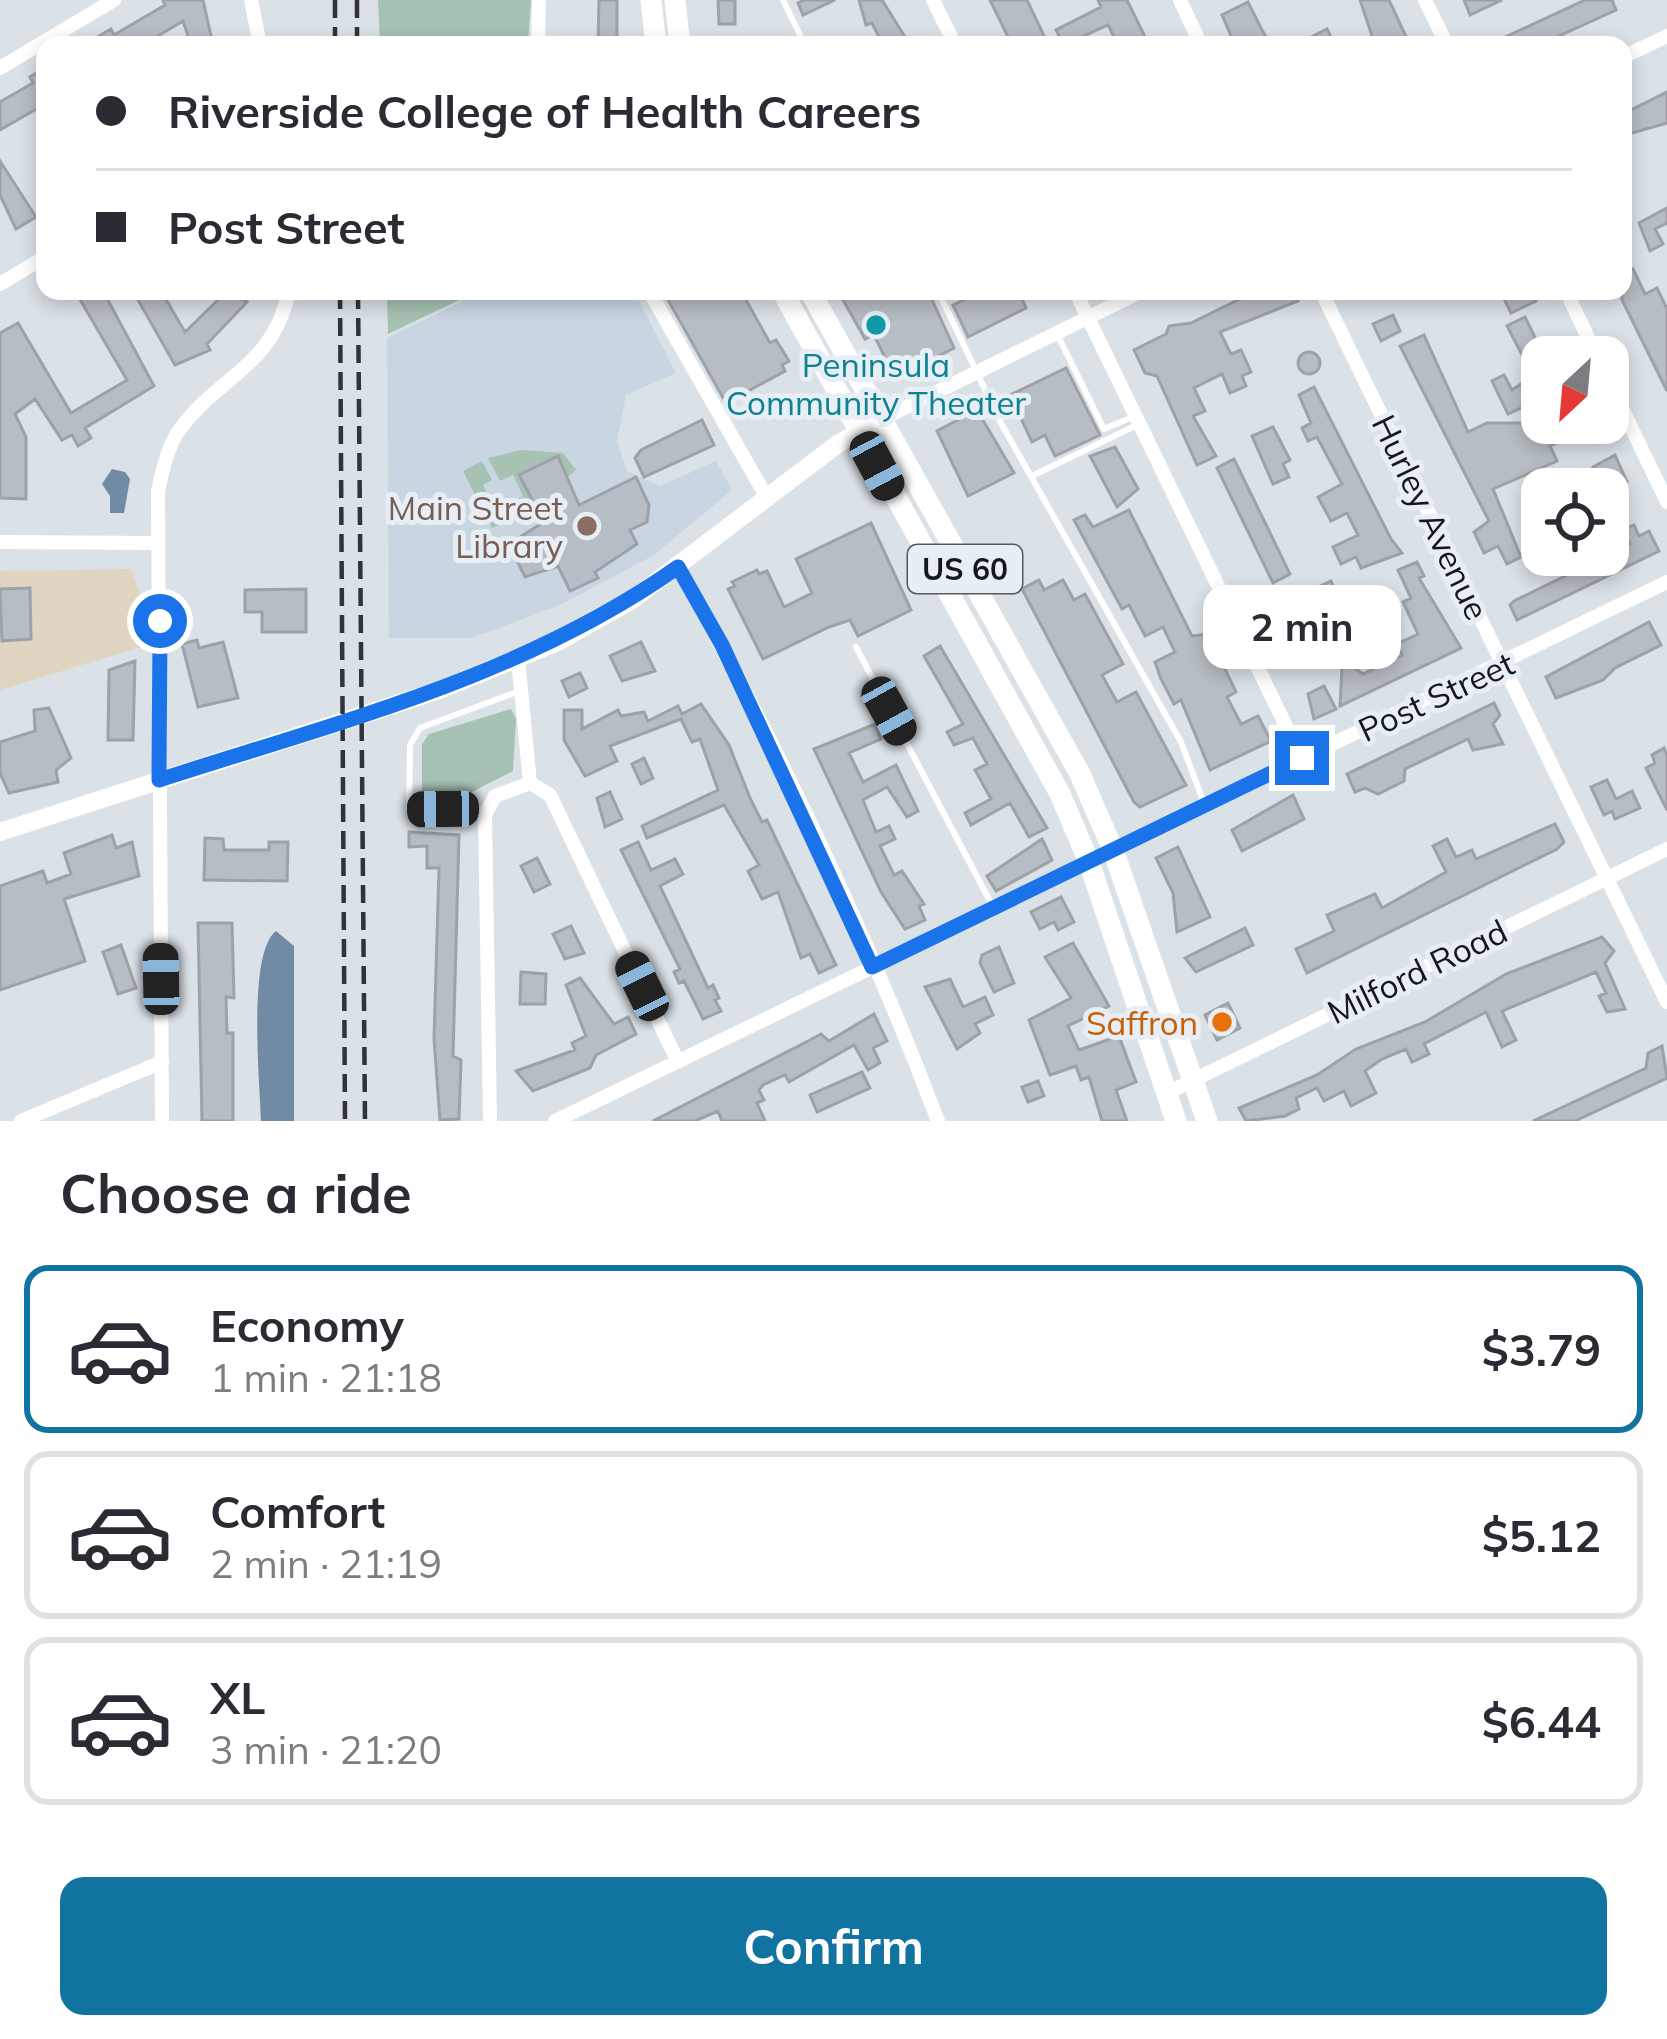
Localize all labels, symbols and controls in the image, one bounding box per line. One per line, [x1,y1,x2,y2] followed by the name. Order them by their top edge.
[168,83,921,139] text: Riverside College of Health Careers
[168,199,405,255] text: Post Street
[863,312,889,338] marker: Peninsula Community Theater
[1521,336,1629,444] north arrow
[1521,336,1629,576] map controls
[726,344,1026,423] place label: Peninsula Community Theater
[1364,408,1498,626] street label: Hurley Avenue
[844,426,910,506] car
[1521,468,1629,576] button: locate
[388,487,563,566] place label: Main Street Library
[574,513,600,539] marker: Main Street Library
[908,545,1022,593] road number: US 60
[1203,584,1401,668] callout: 2 min
[133,594,187,648] route start
[1251,602,1353,651] text: 2 min
[1352,642,1520,750] street label: Post Street
[856,671,922,751] car
[1275,731,1329,785] route end
[407,790,479,828] car
[1321,910,1513,1032] street label: Milford Road
[142,943,180,1015] car
[610,946,674,1026] car
[1086,1002,1198,1043] place label: Saffron
[1209,1009,1235,1035] marker: Saffron
[60,1159,412,1227] text: Choose a ride
[66,1295,174,1403] icon: car
[210,1297,404,1353] text: Economy
[1482,1321,1601,1377] text: $3.79
[210,1353,442,1402] text: 1 min · 21:18
[66,1481,174,1589] icon: car
[210,1483,385,1539] text: Comfort
[1482,1507,1601,1563] text: $5.12
[210,1539,442,1588] text: 2 min · 21:19
[66,1667,174,1775] icon: car
[210,1669,265,1725] text: XL
[1482,1693,1601,1749] text: $6.44
[210,1725,442,1774] text: 3 min · 21:20
[60,1877,1607,2015] button: Confirm

